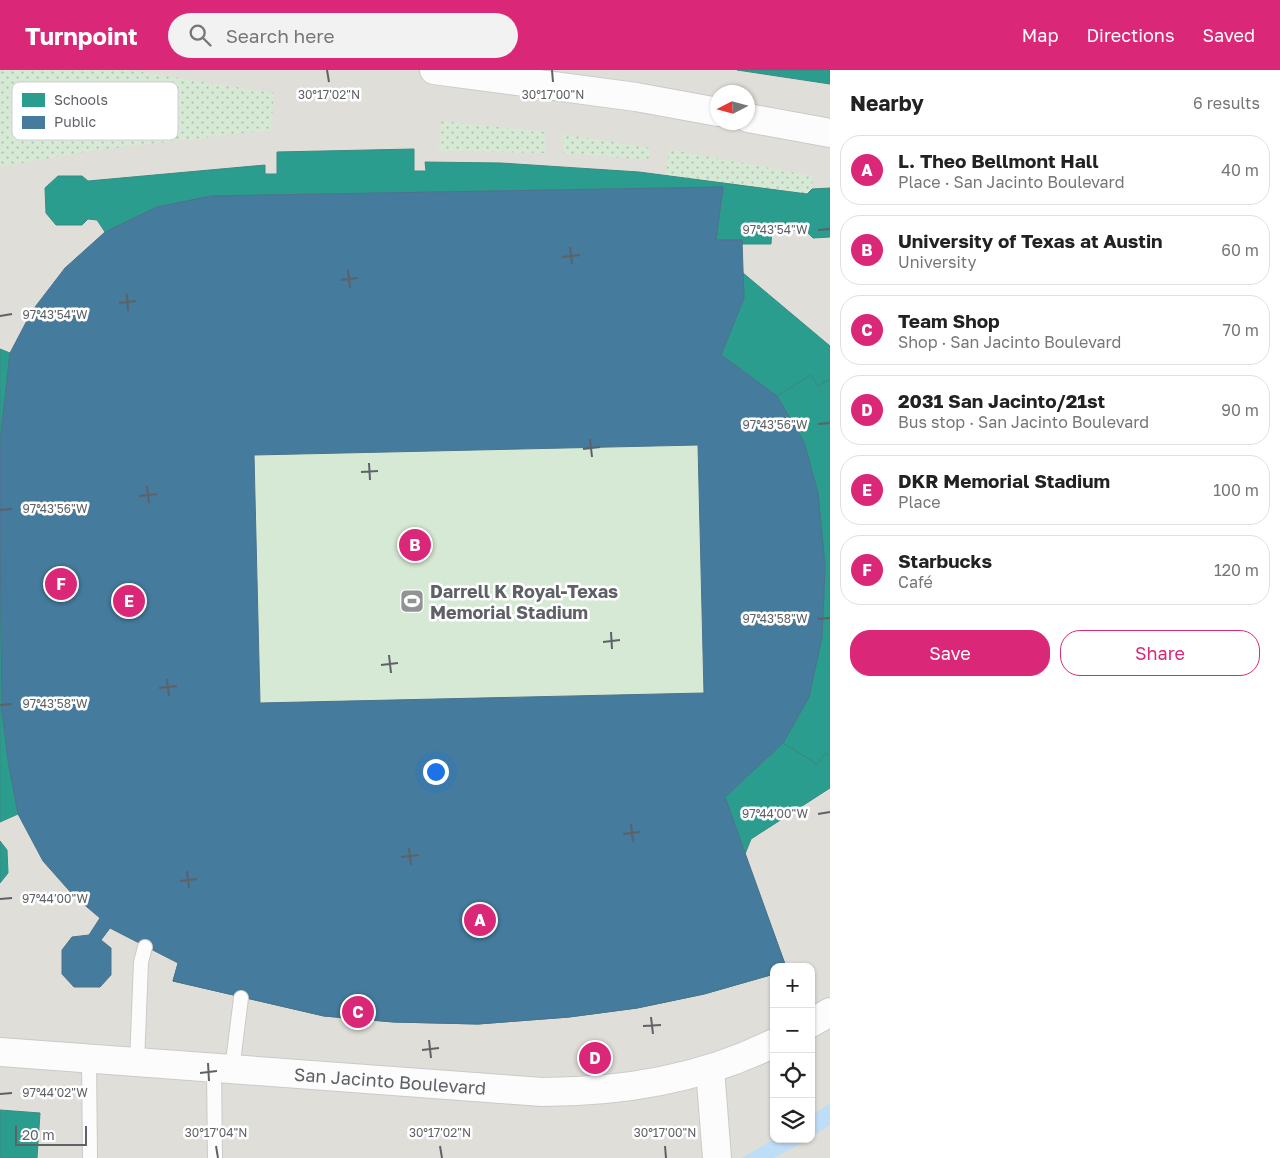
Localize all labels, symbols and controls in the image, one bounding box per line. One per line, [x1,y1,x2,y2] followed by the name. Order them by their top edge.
[168,13,518,58] search box
[25,21,138,50] text: Turnpoint
[186,21,214,49] icon: search
[226,24,335,47] text: Search here
[1022,24,1058,46] text: Map
[1086,24,1174,46] text: Directions
[1202,24,1255,46] text: Saved
[12,82,178,140] legend
[710,85,755,130] north arrow
[298,87,360,102] text: 30°17'02"N
[522,87,584,102] text: 30°17'00"N
[850,90,924,116] text: Nearby
[54,91,108,108] text: Schools
[1193,93,1260,113] text: 6 results
[54,113,96,130] text: Public
[898,149,1099,172] text: L. Theo Bellmont Hall
[861,160,873,180] text: A
[1221,160,1259,180] text: 40 m
[898,172,1125,192] text: Place · San Jacinto Boulevard
[743,222,808,237] text: 97°43'54"W
[898,229,1163,252] text: University of Texas at Austin
[861,240,873,260] text: B
[1221,240,1259,260] text: 60 m
[898,252,976,272] text: University
[23,307,88,322] text: 97°43'54"W
[898,309,1000,332] text: Team Shop
[861,320,873,340] text: C
[1222,320,1259,340] text: 70 m
[898,332,1121,352] text: Shop · San Jacinto Boulevard
[898,389,1105,412] text: 2031 San Jacinto/21st
[861,400,873,420] text: D
[1221,400,1259,420] text: 90 m
[898,412,1149,432] text: Bus stop · San Jacinto Boulevard
[743,417,808,432] text: 97°43'56"W
[898,469,1110,492] text: DKR Memorial Stadium
[862,480,872,500] text: E
[1213,480,1259,500] text: 100 m
[898,492,941,512] text: Place
[23,501,88,516] text: 97°43'56"W
[399,526,431,564] pin: B
[898,549,992,572] text: Starbucks
[862,560,872,580] text: F
[1214,560,1259,580] text: 120 m
[45,565,77,603] pin: F
[898,572,933,592] text: Café
[430,580,618,623] place label: Darrell K Royal-Texas Memorial Stadium
[113,582,145,620] pin: E
[399,588,425,614] sports icon: Darrell K Royal-Texas Memorial Stadium
[743,611,808,626] text: 97°43'58"W
[850,630,1050,676] button: Save
[1060,630,1260,676] button: Share
[23,696,88,711] text: 97°43'58"W
[423,759,449,785] your location
[742,806,808,821] text: 97°44'00"W
[22,891,88,906] text: 97°44'00"W
[464,901,496,939] pin: A
[770,963,815,1143] map controls
[770,963,815,1008] button: +
[342,993,374,1031] pin: C
[770,1008,815,1053] button: −
[579,1039,611,1077] pin: D
[770,1053,815,1098] button: locate
[293,1063,487,1099] street label: San Jacinto Boulevard
[22,1085,88,1100] text: 97°44'02"W
[770,1098,815,1143] button: layers
[15,1123,88,1146] scale bar
[185,1125,247,1140] text: 30°17'04"N
[409,1125,471,1140] text: 30°17'02"N
[634,1125,696,1140] text: 30°17'00"N
[22,1126,55,1143] text: 20 m

